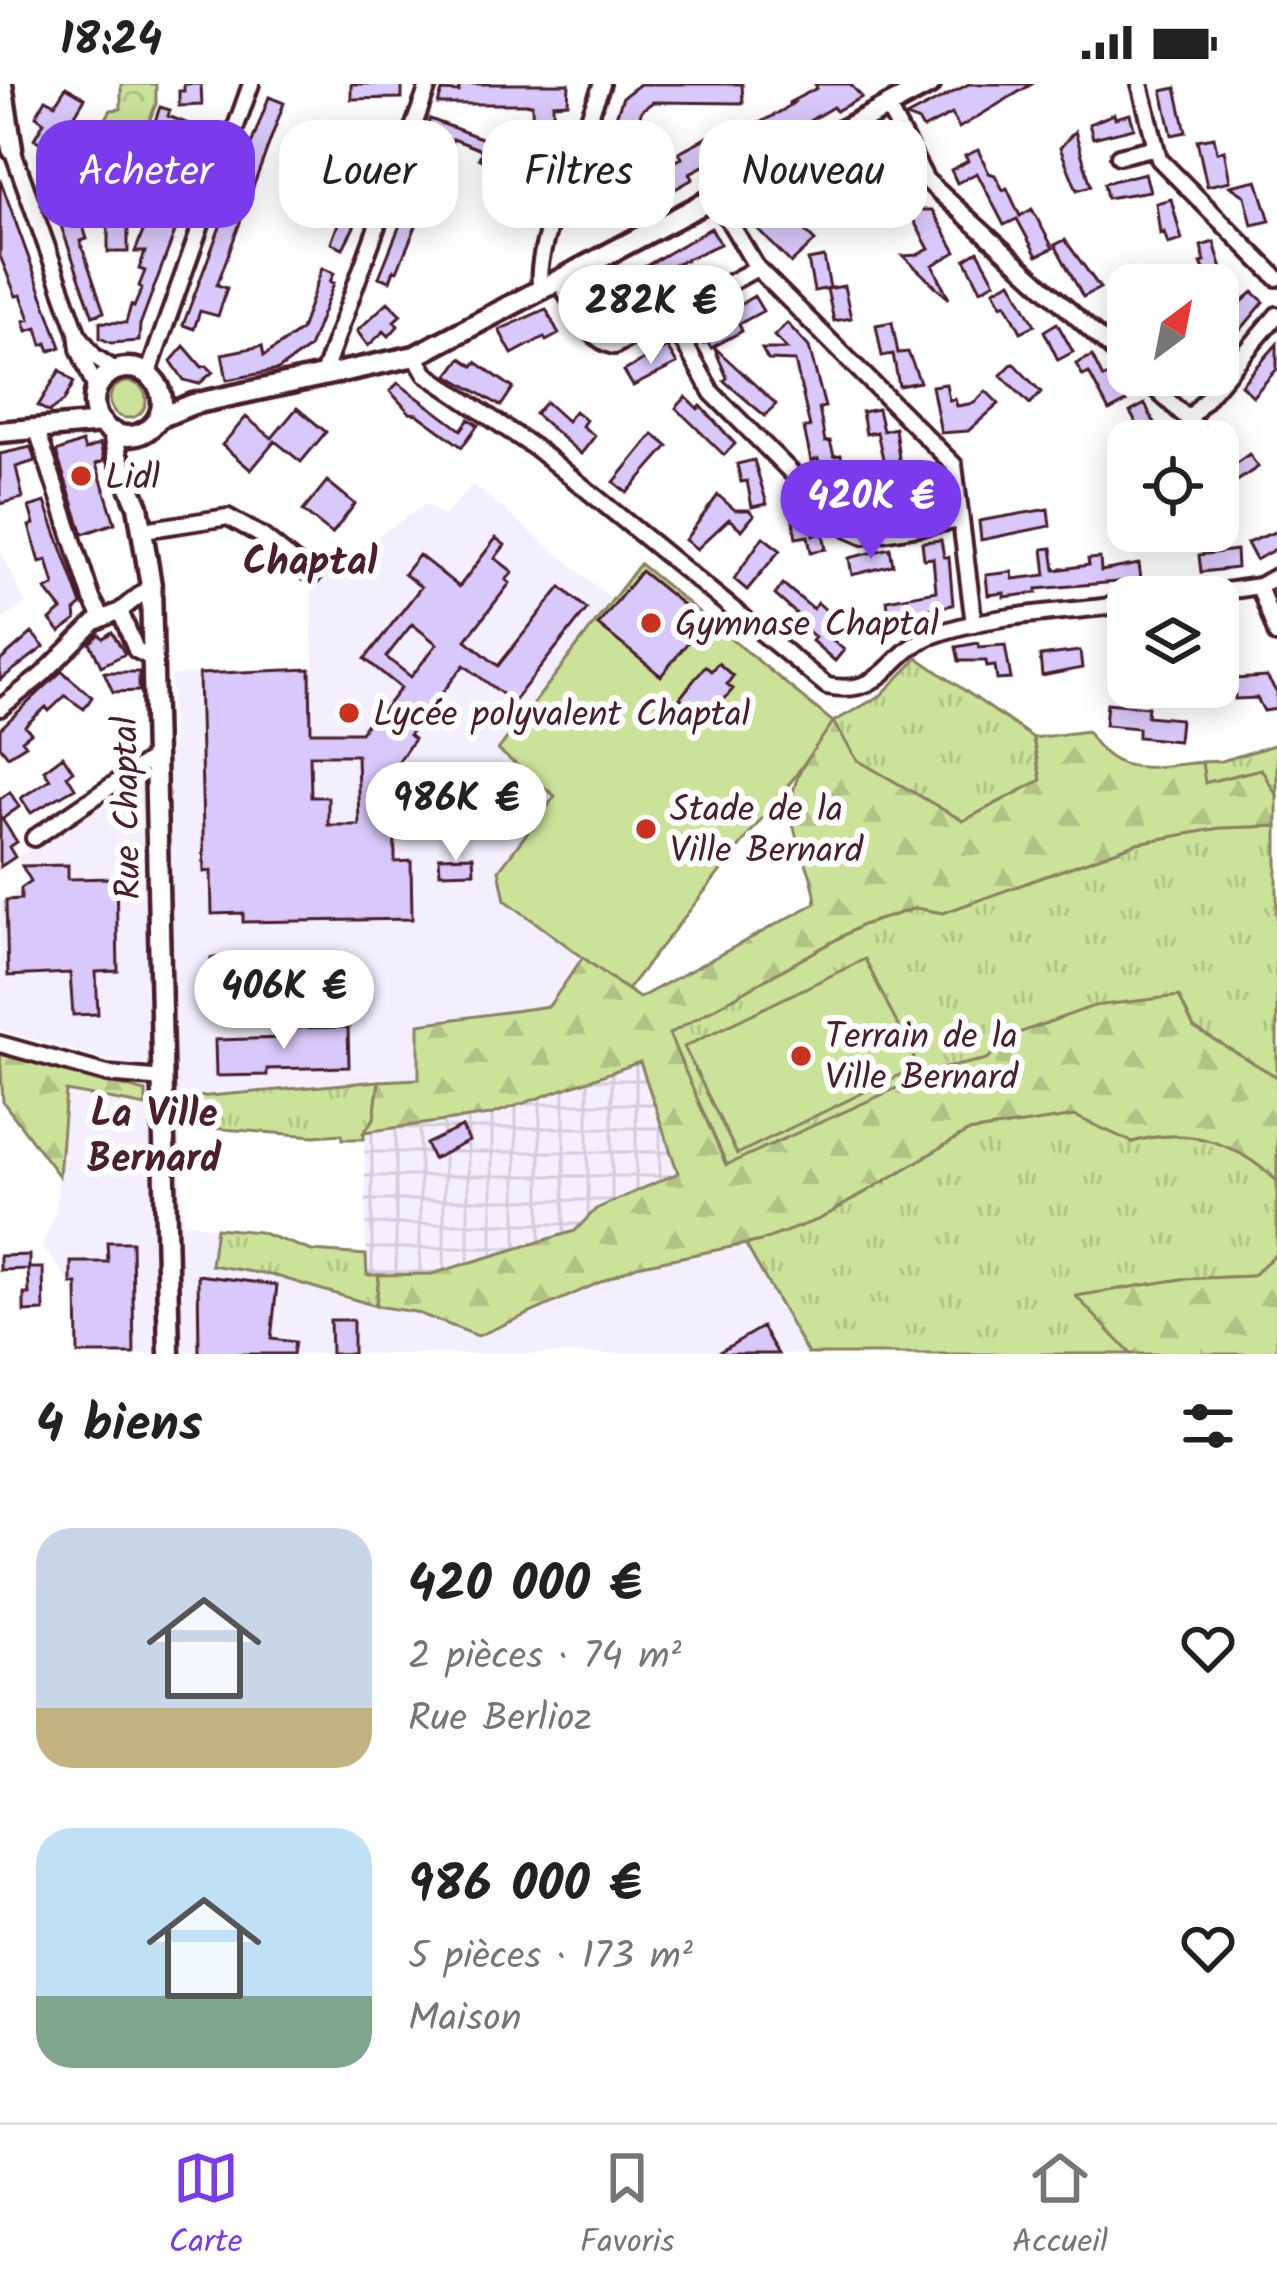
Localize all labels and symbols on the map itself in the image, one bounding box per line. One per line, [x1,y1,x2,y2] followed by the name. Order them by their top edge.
[1107,264,1239,396] north arrow
[553,265,749,367] pin: 282K €
[105,451,160,508] place label: Lidl
[773,460,969,562] pin: 420K €
[68,463,94,489] marker: Lidl
[243,533,378,595] district label: Chaptal
[675,598,939,655] place label: Gymnase Chaptal
[638,610,664,636] marker: Gymnase Chaptal
[373,688,751,745] place label: Lycée polyvalent Chaptal
[336,700,362,726] marker: Lycée polyvalent Chaptal
[98,716,159,900] street label: Rue Chaptal
[358,762,554,864] pin: 986K €
[670,783,864,881] place label: Stade de la Ville Bernard
[633,816,659,842] marker: Stade de la Ville Bernard
[186,950,382,1052] pin: 406K €
[825,1010,1019,1108] place label: Terrain de la Ville Bernard
[788,1043,814,1069] marker: Terrain de la Ville Bernard
[87,1085,222,1192] district label: La Ville Bernard

